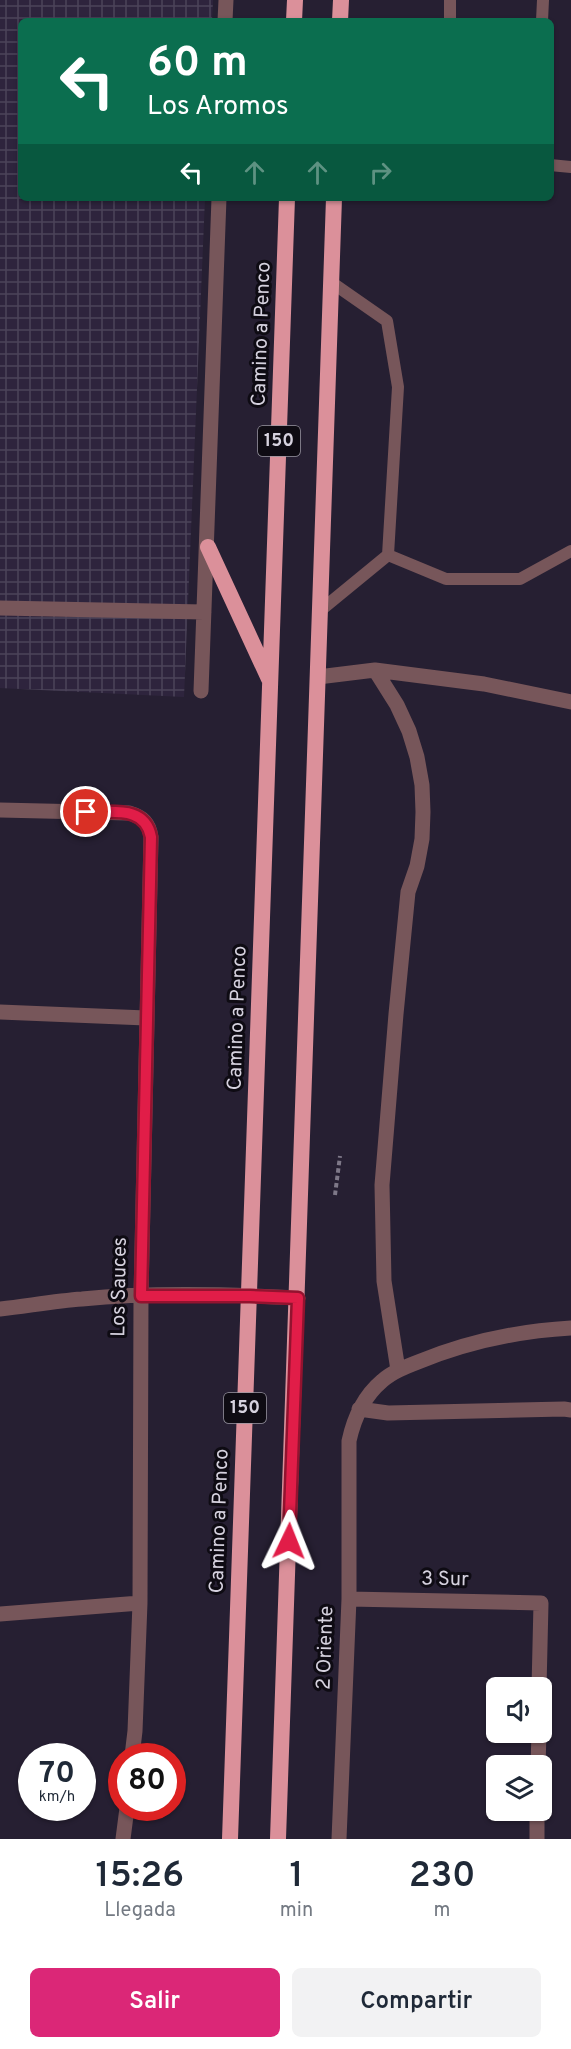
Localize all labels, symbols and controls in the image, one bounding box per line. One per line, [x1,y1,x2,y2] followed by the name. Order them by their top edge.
[147,38,248,91] text: 60 m
[48,42,126,120] icon: left
[147,90,289,124] text: Los Aromos
[175,156,208,189] icon: left
[238,156,271,189] icon: ahead
[301,156,334,189] icon: ahead
[364,156,397,189] icon: right
[246,261,278,407] street label: Camino a Penco
[258,426,300,456] road number: 150
[60,786,111,837] pin
[69,795,102,828] icon: arrive
[222,945,254,1091] street label: Camino a Penco
[106,1237,134,1337] street label: Los Sauces
[224,1393,266,1423] road number: 150
[204,1448,236,1594] street label: Camino a Penco
[257,1509,321,1573] position arrow
[421,1567,469,1593] street label: 3 Sur
[312,1605,340,1691] street label: 2 Oriente
[486,1677,552,1821] map controls
[486,1677,552,1743] button: sound
[108,1743,186,1821] speed limit sign: 80
[486,1755,552,1821] button: layers
[39,1756,75,1793] text: 70
[39,1788,75,1807] text: km/h
[96,1854,184,1900] text: 15:26
[289,1854,304,1900] text: 1
[409,1854,475,1900] text: 230
[104,1898,176,1924] text: Llegada
[280,1898,313,1924] text: min
[434,1898,451,1924] text: m
[30,1968,280,2037] button: Salir
[292,1968,541,2037] button: Compartir

